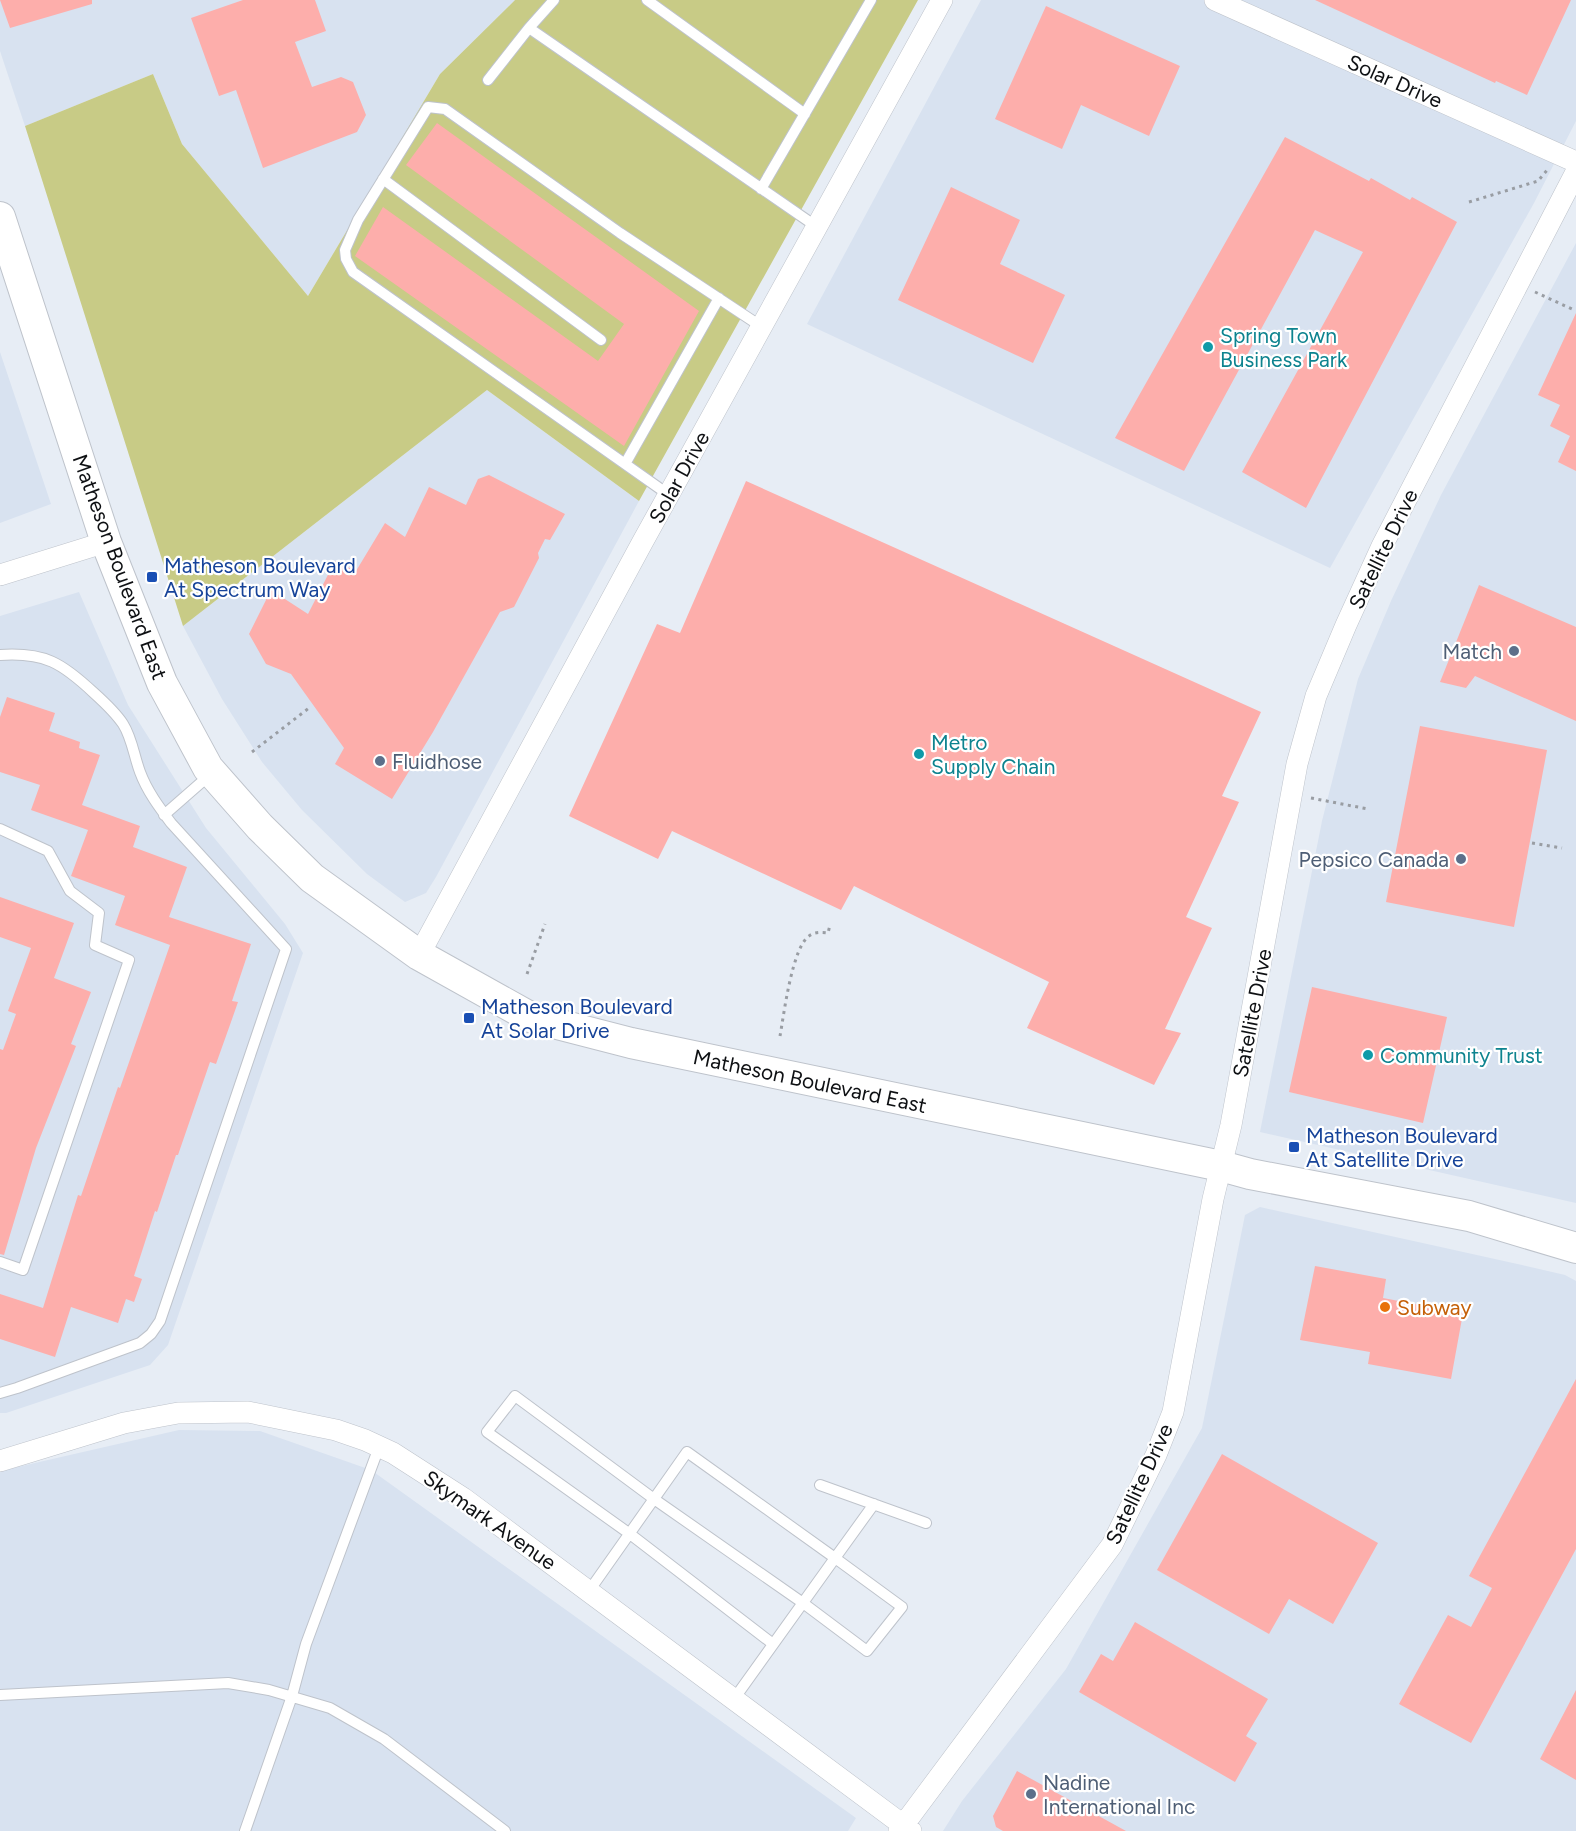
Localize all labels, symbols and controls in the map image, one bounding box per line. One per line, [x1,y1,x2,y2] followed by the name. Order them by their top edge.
[1344,49,1446,113] street label: Solar Drive
[1220,323,1348,372] place label: Spring Town Business Park
[1201,340,1215,354] marker: Spring Town Business Park
[644,427,714,527] street label: Solar Drive
[68,451,172,683] street label: Matheson Boulevard East
[1343,485,1423,613] street label: Satellite Drive
[164,553,356,602] place label: Matheson Boulevard At Spectrum Way
[145,570,159,584] marker: Matheson Boulevard At Spectrum Way
[1443,639,1502,664] place label: Match
[1507,644,1521,658] marker: Match
[931,730,1055,779] place label: Metro Supply Chain
[912,747,926,761] marker: Metro Supply Chain
[392,749,482,774] place label: Fluidhose
[373,754,387,768] marker: Fluidhose
[1298,847,1449,872] place label: Pepsico Canada
[1454,852,1468,866] marker: Pepsico Canada
[1227,947,1277,1079] street label: Satellite Drive
[481,994,673,1043] place label: Matheson Boulevard At Solar Drive
[462,1011,476,1025] marker: Matheson Boulevard At Solar Drive
[1380,1043,1543,1068] place label: Community Trust
[691,1044,929,1118] street label: Matheson Boulevard East
[1361,1048,1375,1062] marker: Community Trust
[1306,1123,1498,1172] place label: Matheson Boulevard At Satellite Drive
[1287,1140,1301,1154] marker: Matheson Boulevard At Satellite Drive
[1397,1295,1471,1320] place label: Subway
[1378,1300,1392,1314] marker: Subway
[1100,1420,1178,1548] street label: Satellite Drive
[419,1465,561,1575] street label: Skymark Avenue
[1043,1770,1195,1819] place label: Nadine International Inc
[1024,1787,1038,1801] marker: Nadine International Inc

